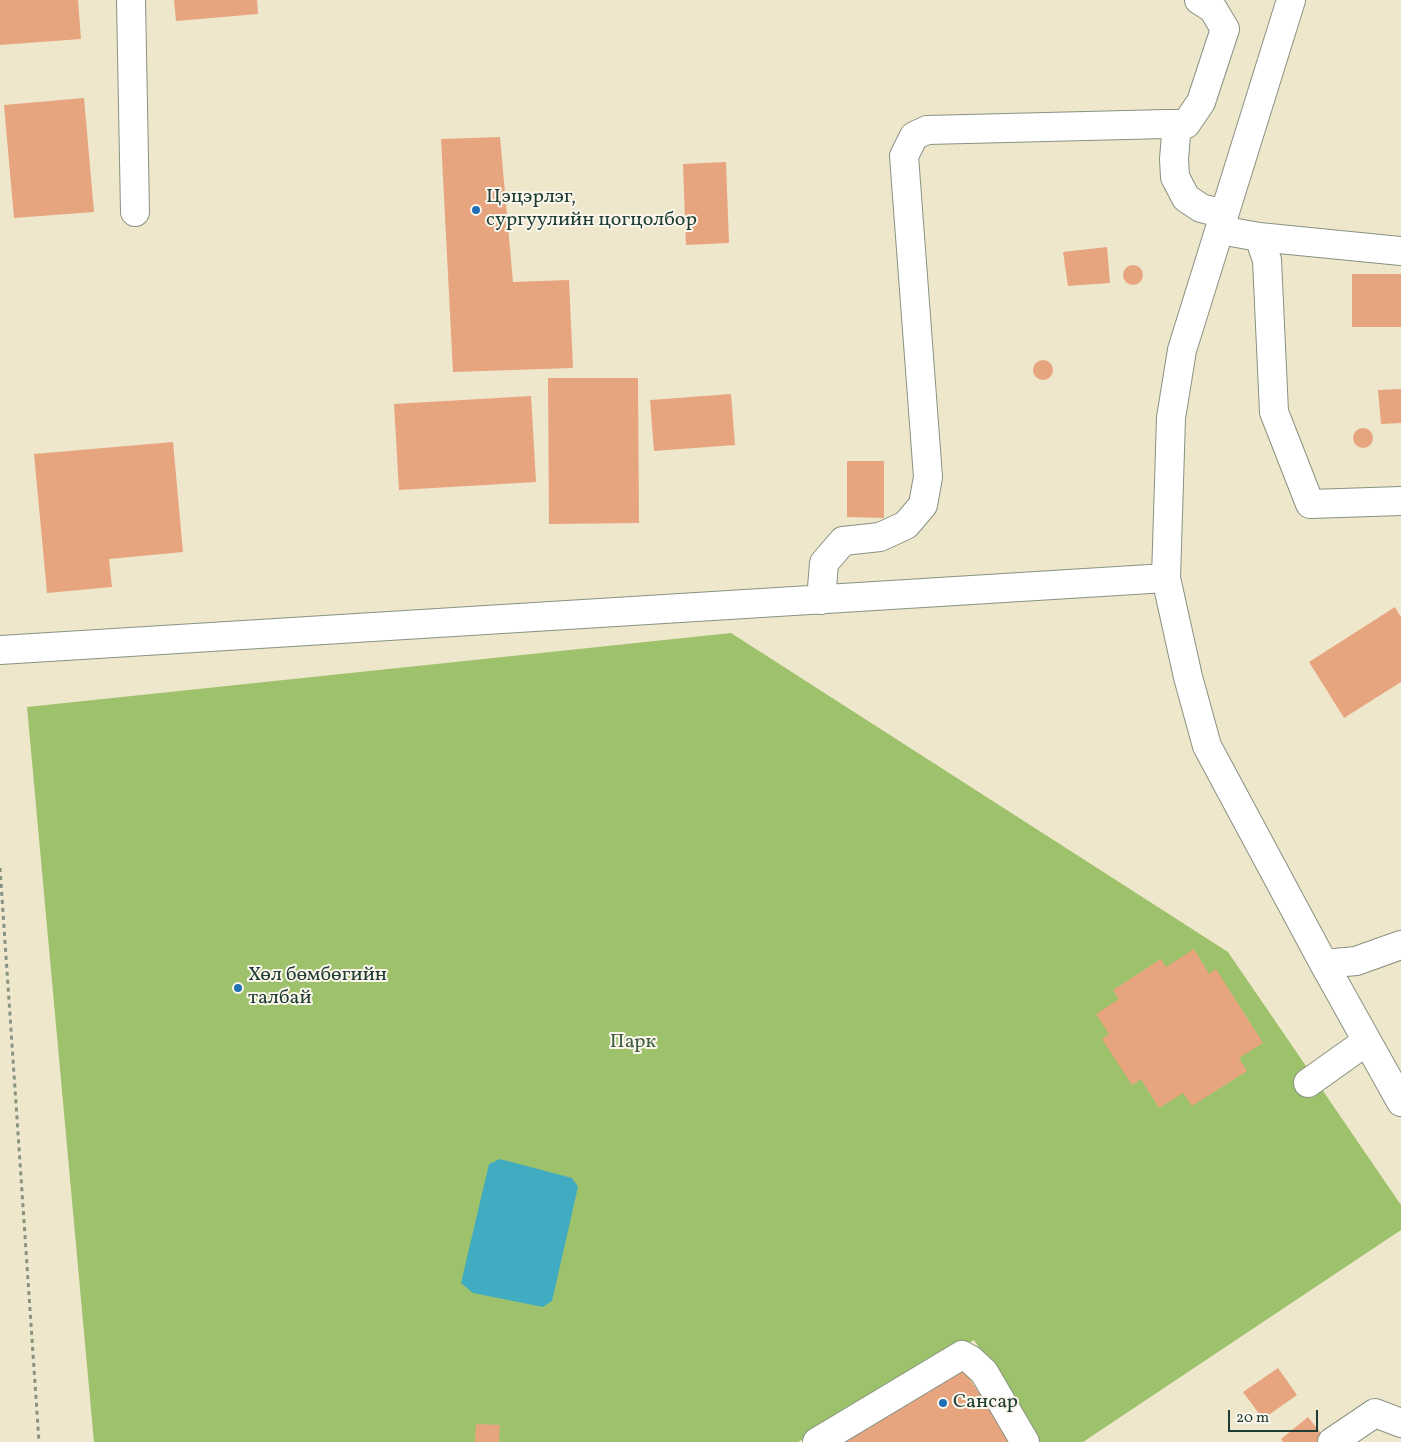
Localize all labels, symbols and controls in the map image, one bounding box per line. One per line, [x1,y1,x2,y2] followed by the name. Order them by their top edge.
[486,186,697,233] place label: Цэцэрлэг, сургуулийн цогцолбор
[470,204,482,216] marker: Цэцэрлэг, сургуулийн цогцолбор
[248,964,387,1011] place label: Хөл бөмбөгийн талбай
[232,982,244,994] marker: Хөл бөмбөгийн талбай
[610,1031,656,1055] park label: Парк
[953,1391,1018,1415] place label: Сансар
[937,1397,949,1409] marker: Сансар
[1231,1400,1321,1432] scale bar
[1236,1408,1269,1429] text: 20 m

